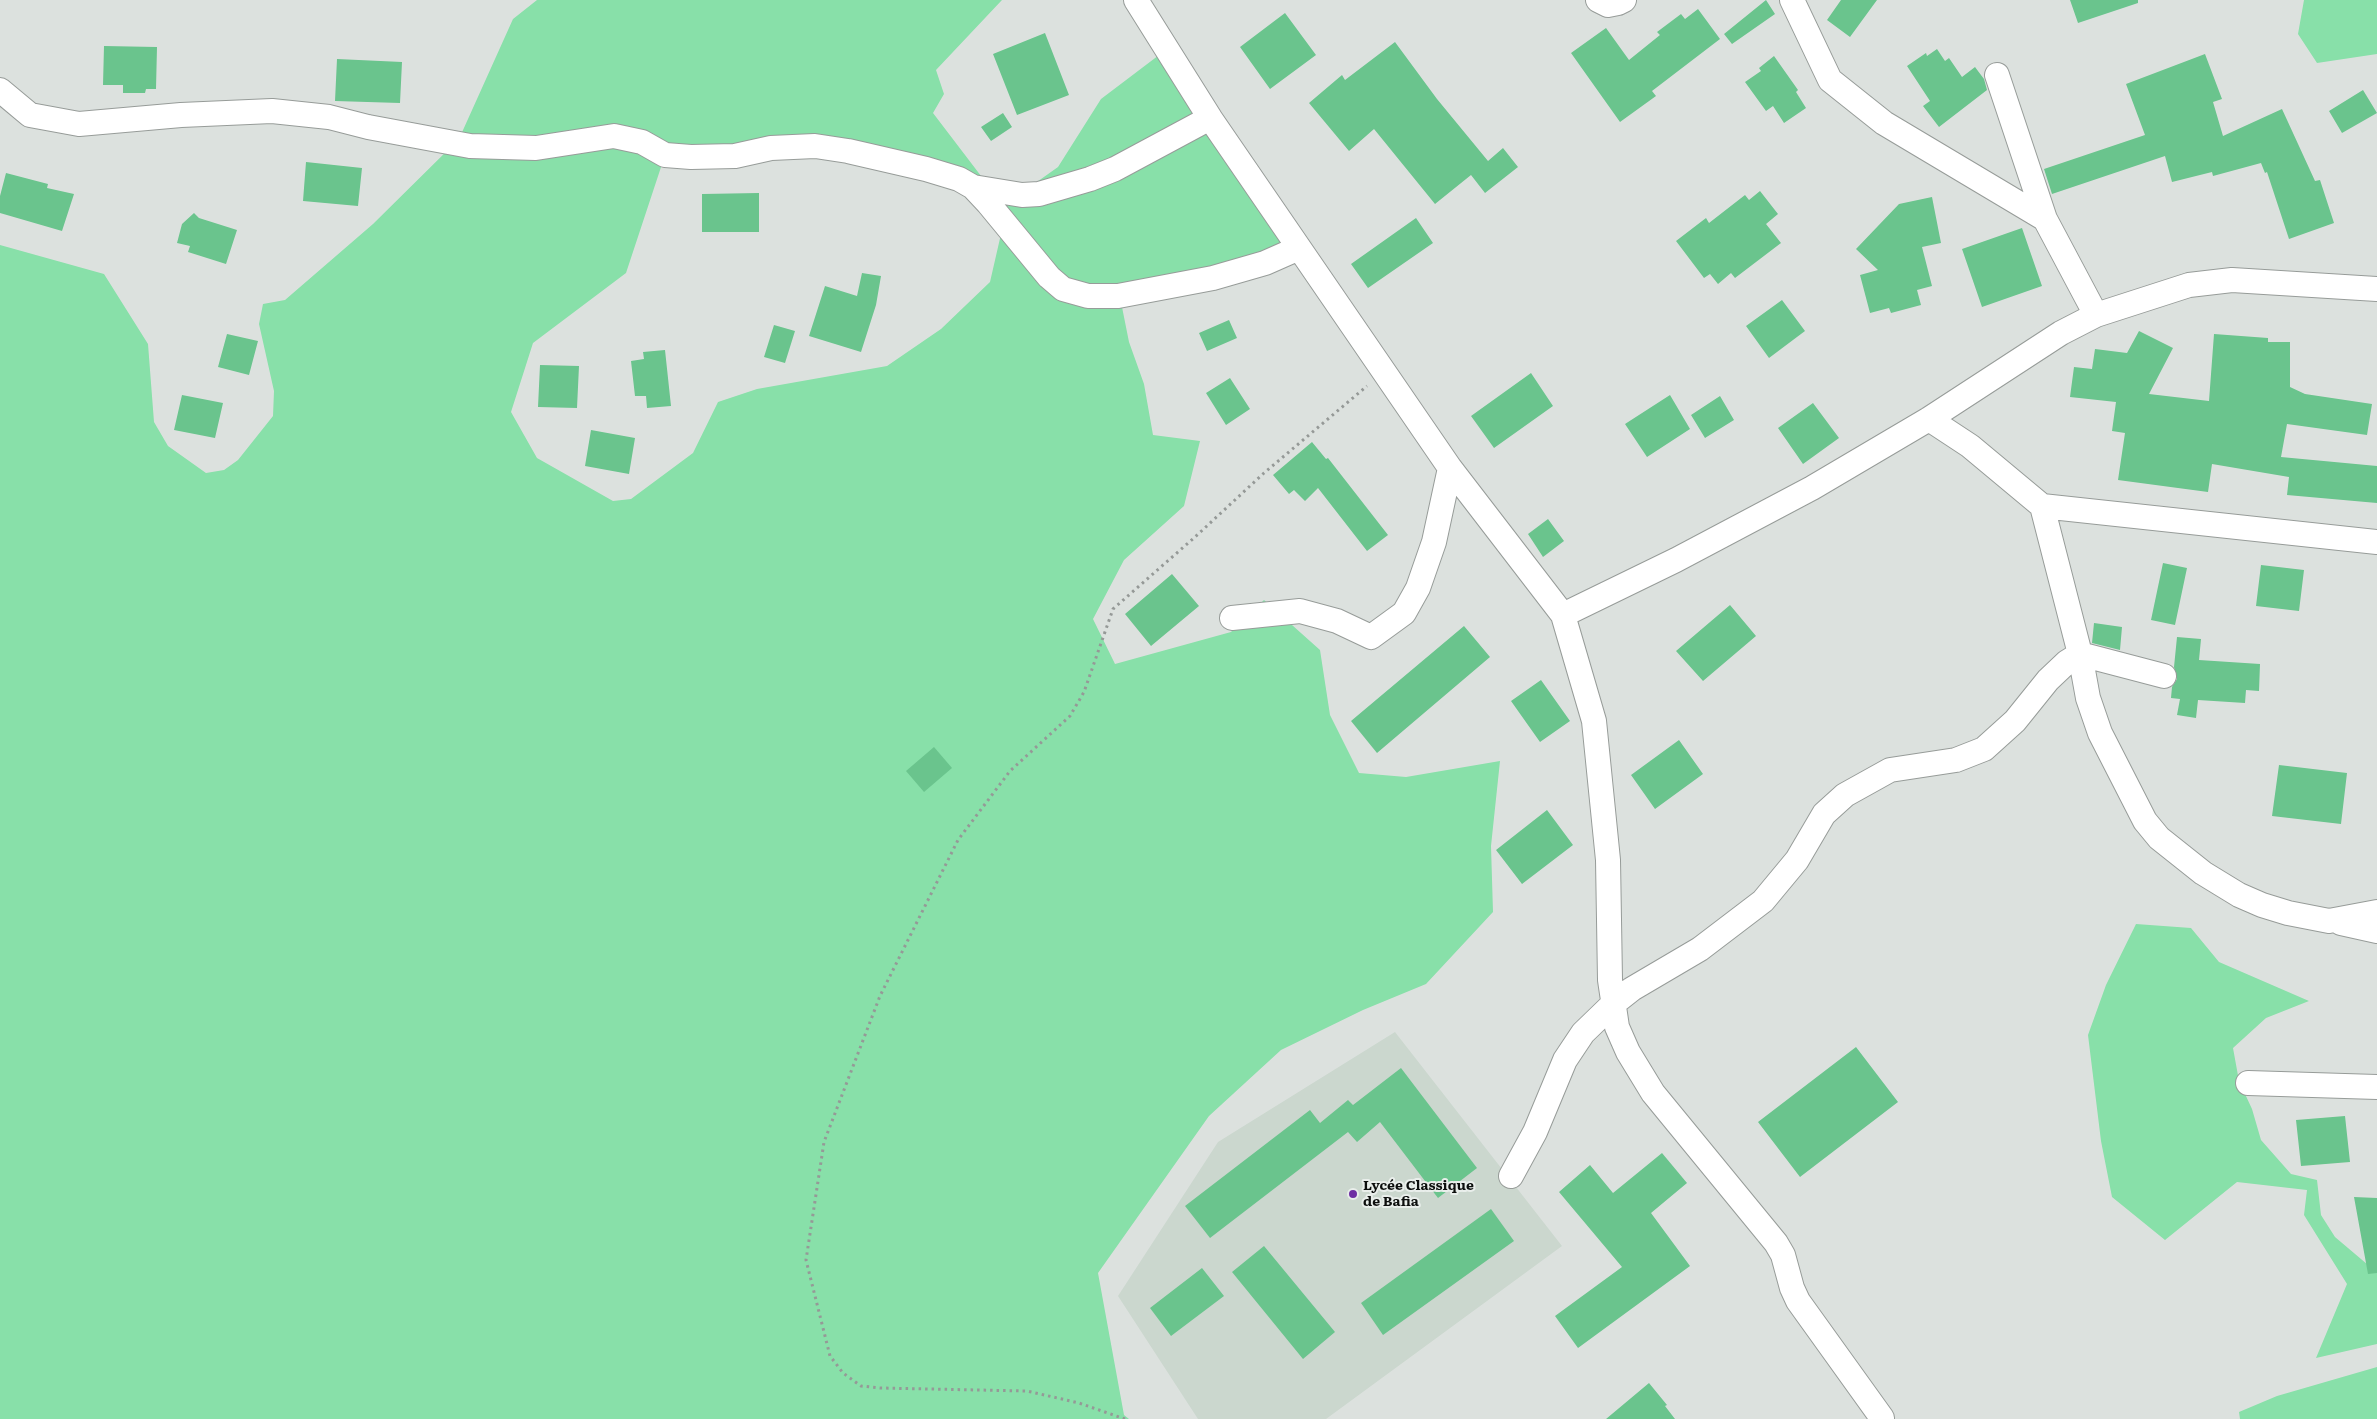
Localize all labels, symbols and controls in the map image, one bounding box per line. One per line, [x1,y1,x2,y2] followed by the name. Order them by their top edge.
[1363,1178,1474,1210] place label: Lycée Classique de Bafia
[1347,1188,1359,1200] marker: Lycée Classique de Bafia

